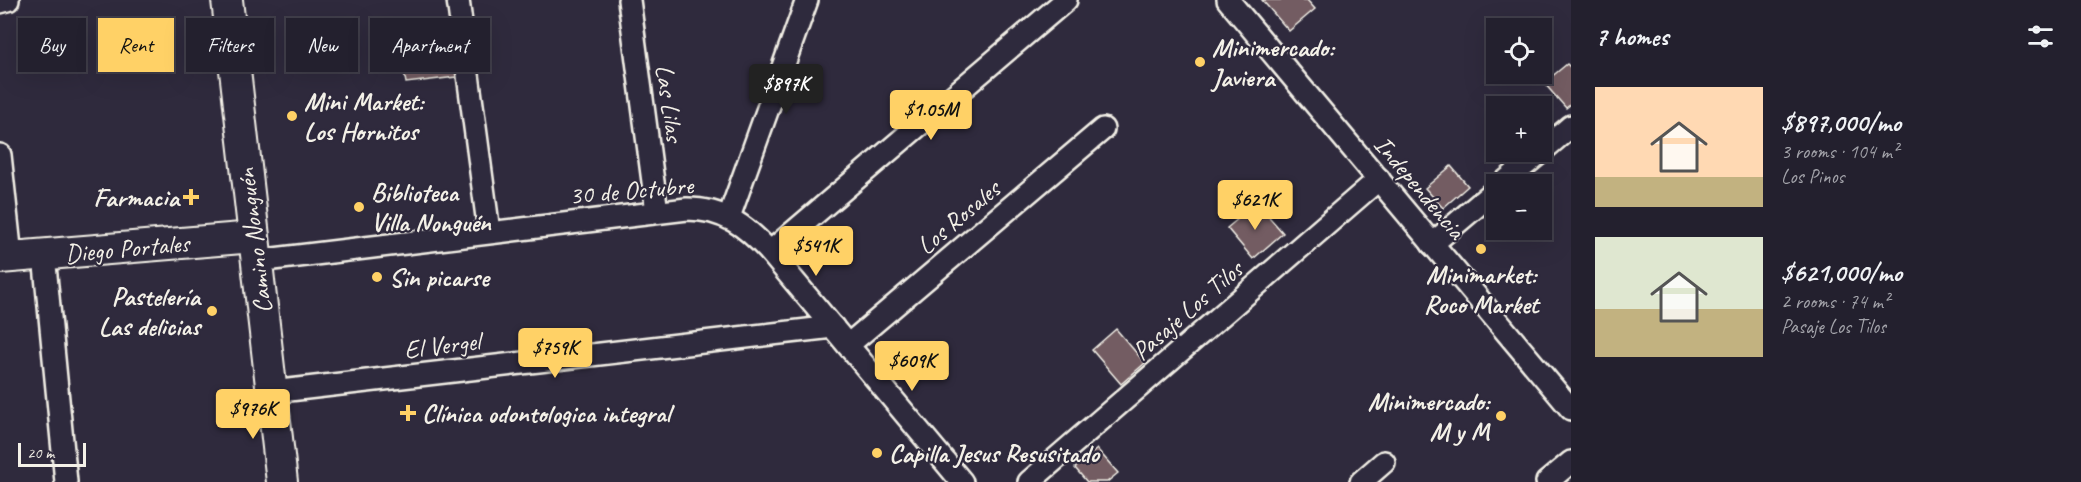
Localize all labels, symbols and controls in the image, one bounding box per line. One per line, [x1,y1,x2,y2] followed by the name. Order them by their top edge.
[18,18,86,72] chip: Buy
[98,18,174,72] chip: Rent
[186,18,274,72] chip: Filters
[286,18,358,72] chip: New
[370,18,490,72] chip: Apartment
[1486,18,1552,240] map controls
[1486,18,1552,84] button: locate
[1595,20,1668,53] text: 7 homes
[2024,20,2057,53] icon: filters
[1210,31,1336,94] place label: Minimercado: Javiera
[1193,55,1207,69] marker: Minimercado: Javiera
[648,62,692,146] street label: Las Lilas
[744,64,828,115] pin: $897K
[763,71,809,96] text: $897K
[304,85,426,148] place label: Mini Market: Los Hornitos
[882,90,980,141] pin: $1.05M
[1486,96,1552,162] button: +
[904,97,958,122] text: $1.05M
[1781,106,1901,139] text: $897,000/mo
[285,109,299,123] marker: Mini Market: Los Hornitos
[1643,111,1715,183] icon: home
[1367,129,1474,247] street label: Independencia
[1781,139,1898,164] text: 3 rooms · 104 m²
[1781,164,1844,189] text: Los Pinos
[229,165,280,315] street label: Camino Nonguén
[568,169,696,212] street label: 30 de Octubre
[910,172,1008,262] street label: Los Rosales
[1486,174,1552,240] button: −
[371,176,492,239] place label: Biblioteca Villa Nonguén
[1213,180,1297,231] pin: $621K
[94,181,181,214] place label: Farmacia
[1232,187,1278,212] text: $621K
[184,190,198,204] marker: Farmacia
[352,200,366,214] marker: Biblioteca Villa Nonguén
[64,226,193,270] street label: Diego Portales
[774,226,858,277] pin: $541K
[793,233,839,258] text: $541K
[1474,242,1488,256] marker: Minimarket: Roco Market
[1125,252,1251,368] street label: Pasaje Los Tilos
[1781,256,1902,289] text: $621,000/mo
[1424,258,1541,321] place label: Minimarket: Roco Market
[389,261,491,294] place label: Sin picarse
[1643,261,1715,333] icon: home
[370,270,384,284] marker: Sin picarse
[99,280,203,343] place label: Pastelería Las delicias
[1781,289,1889,314] text: 2 rooms · 74 m²
[205,304,219,318] marker: Pastelería Las delicias
[1781,314,1886,339] text: Pasaje Los Tilos
[402,324,486,367] street label: El Vergel
[513,328,597,379] pin: $759K
[532,335,578,360] text: $759K
[870,341,954,392] pin: $609K
[889,348,935,373] text: $609K
[1368,385,1492,448] place label: Minimercado: M y M
[211,389,295,440] pin: $976K
[230,396,276,421] text: $976K
[422,397,676,430] place label: Clínica odontologica integral
[399,404,417,422] marker: Clínica odontologica integral
[1494,409,1508,423] marker: Minimercado: M y M
[889,437,1101,470] place label: Capilla Jesus Resusitado
[18,440,86,468] scale bar
[27,443,54,463] text: 20 m
[870,446,884,460] marker: Capilla Jesus Resusitado

